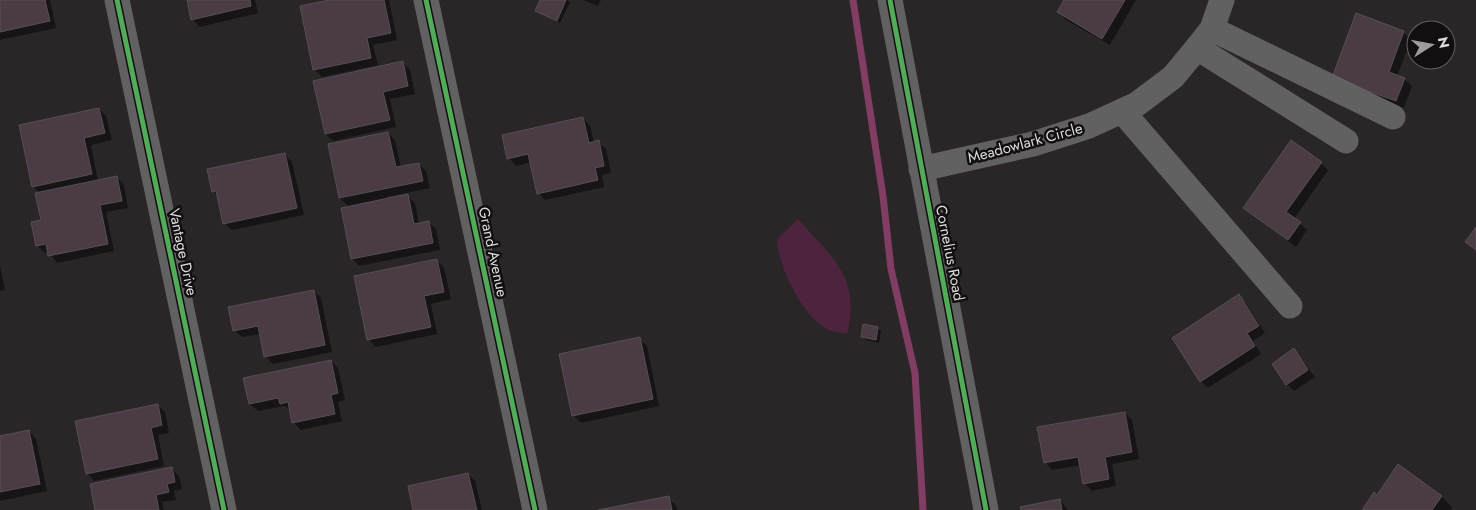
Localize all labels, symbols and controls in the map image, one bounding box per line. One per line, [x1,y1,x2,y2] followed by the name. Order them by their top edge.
[1406,20,1456,70] north arrow
[1433,35,1455,50] text: N
[965,117,1085,169] street label: Meadowlark Circle
[930,203,970,303] street label: Cornelius Road
[473,205,513,299] street label: Grand Avenue
[163,206,203,298] street label: Vantage Drive

